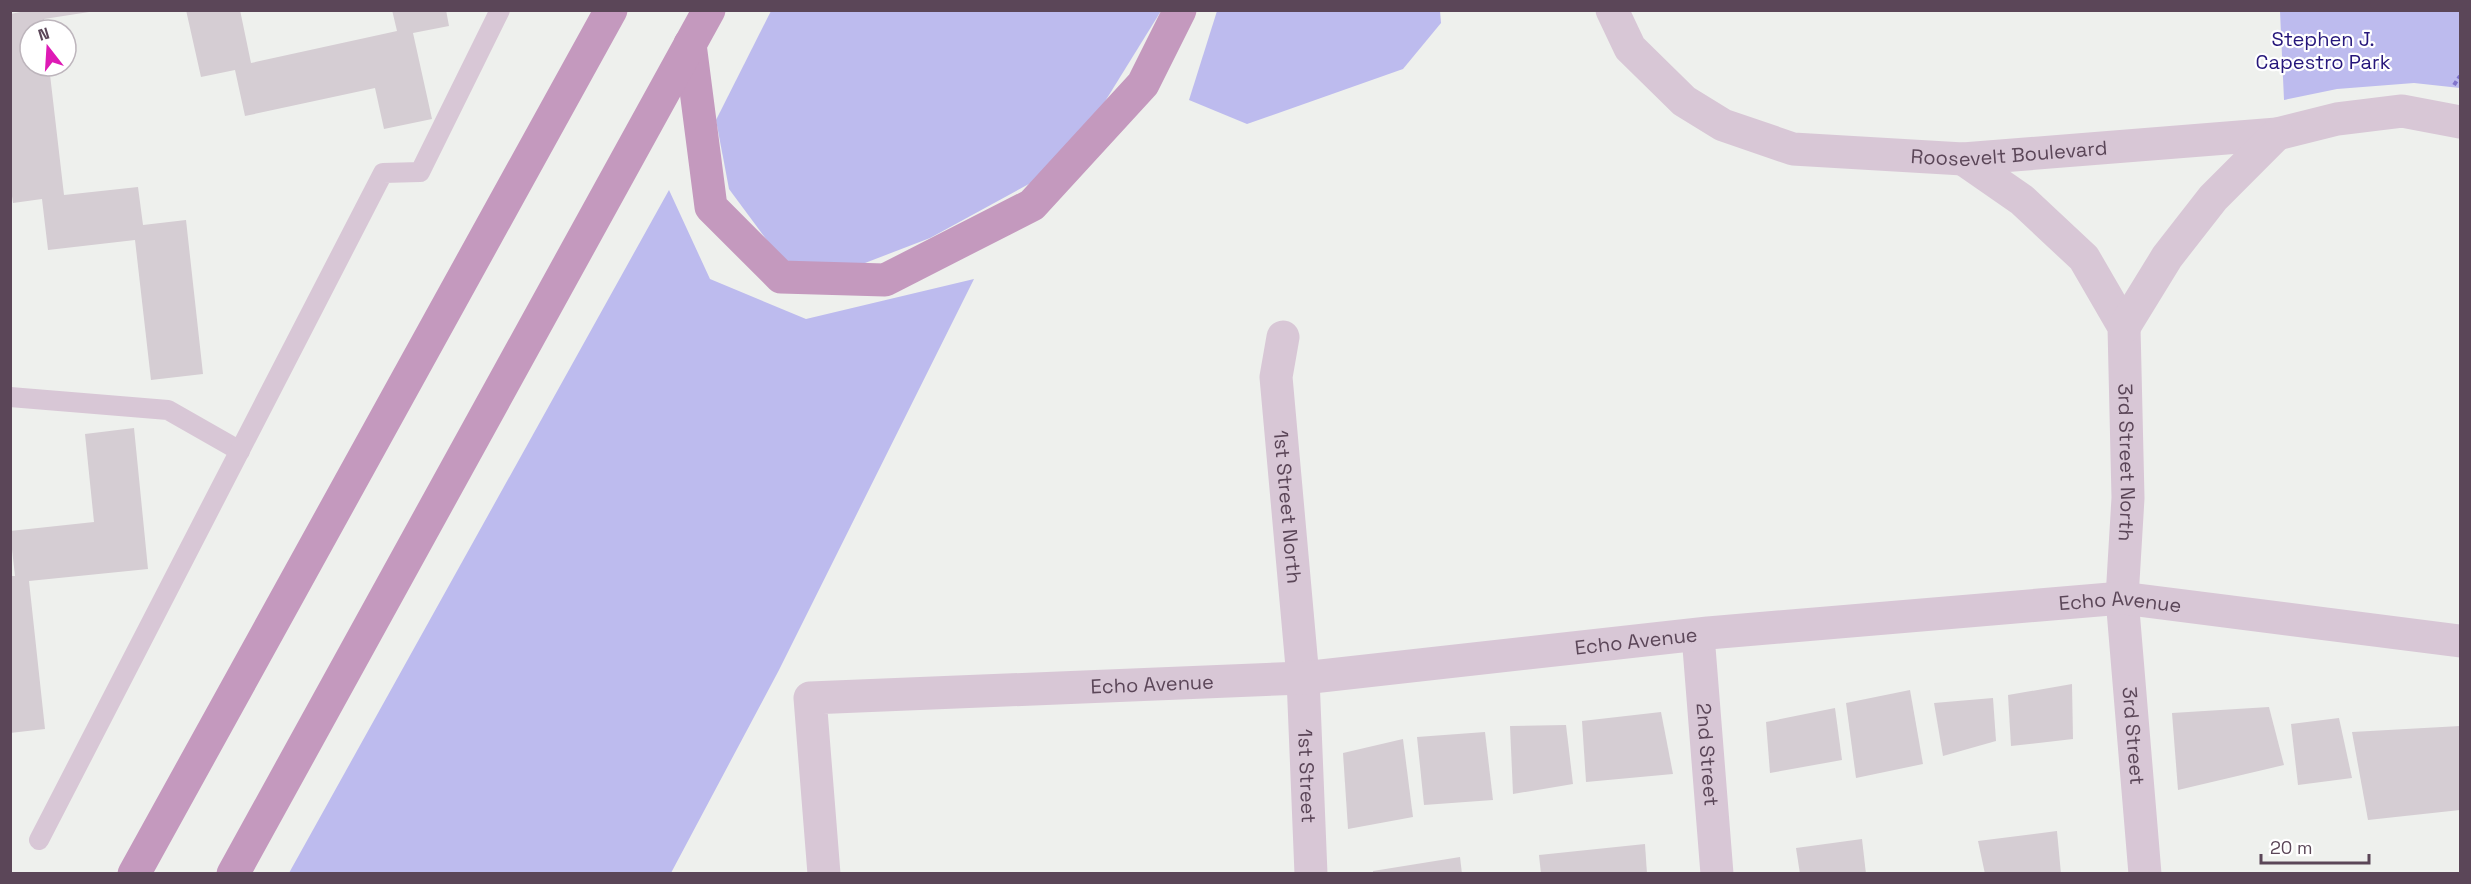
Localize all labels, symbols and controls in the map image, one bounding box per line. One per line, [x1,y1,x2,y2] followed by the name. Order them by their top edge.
[18,18,78,78] north arrow
[36,23,52,46] text: N
[2256,26,2391,75] park label: Stephen J. Capestro Park
[1910,135,2108,172] street label: Roosevelt Boulevard
[2112,383,2141,542] street label: 3rd Street North
[1268,429,1307,585] street label: 1st Street North
[2057,585,2183,618] street label: Echo Avenue
[1573,621,1699,661] street label: Echo Avenue
[1090,669,1214,700] street label: Echo Avenue
[2116,686,2151,786] street label: 3rd Street
[1690,702,1725,807] street label: 2nd Street
[1292,729,1322,824] street label: 1st Street
[2261,827,2369,865] scale bar
[2270,836,2313,859] text: 20 m

